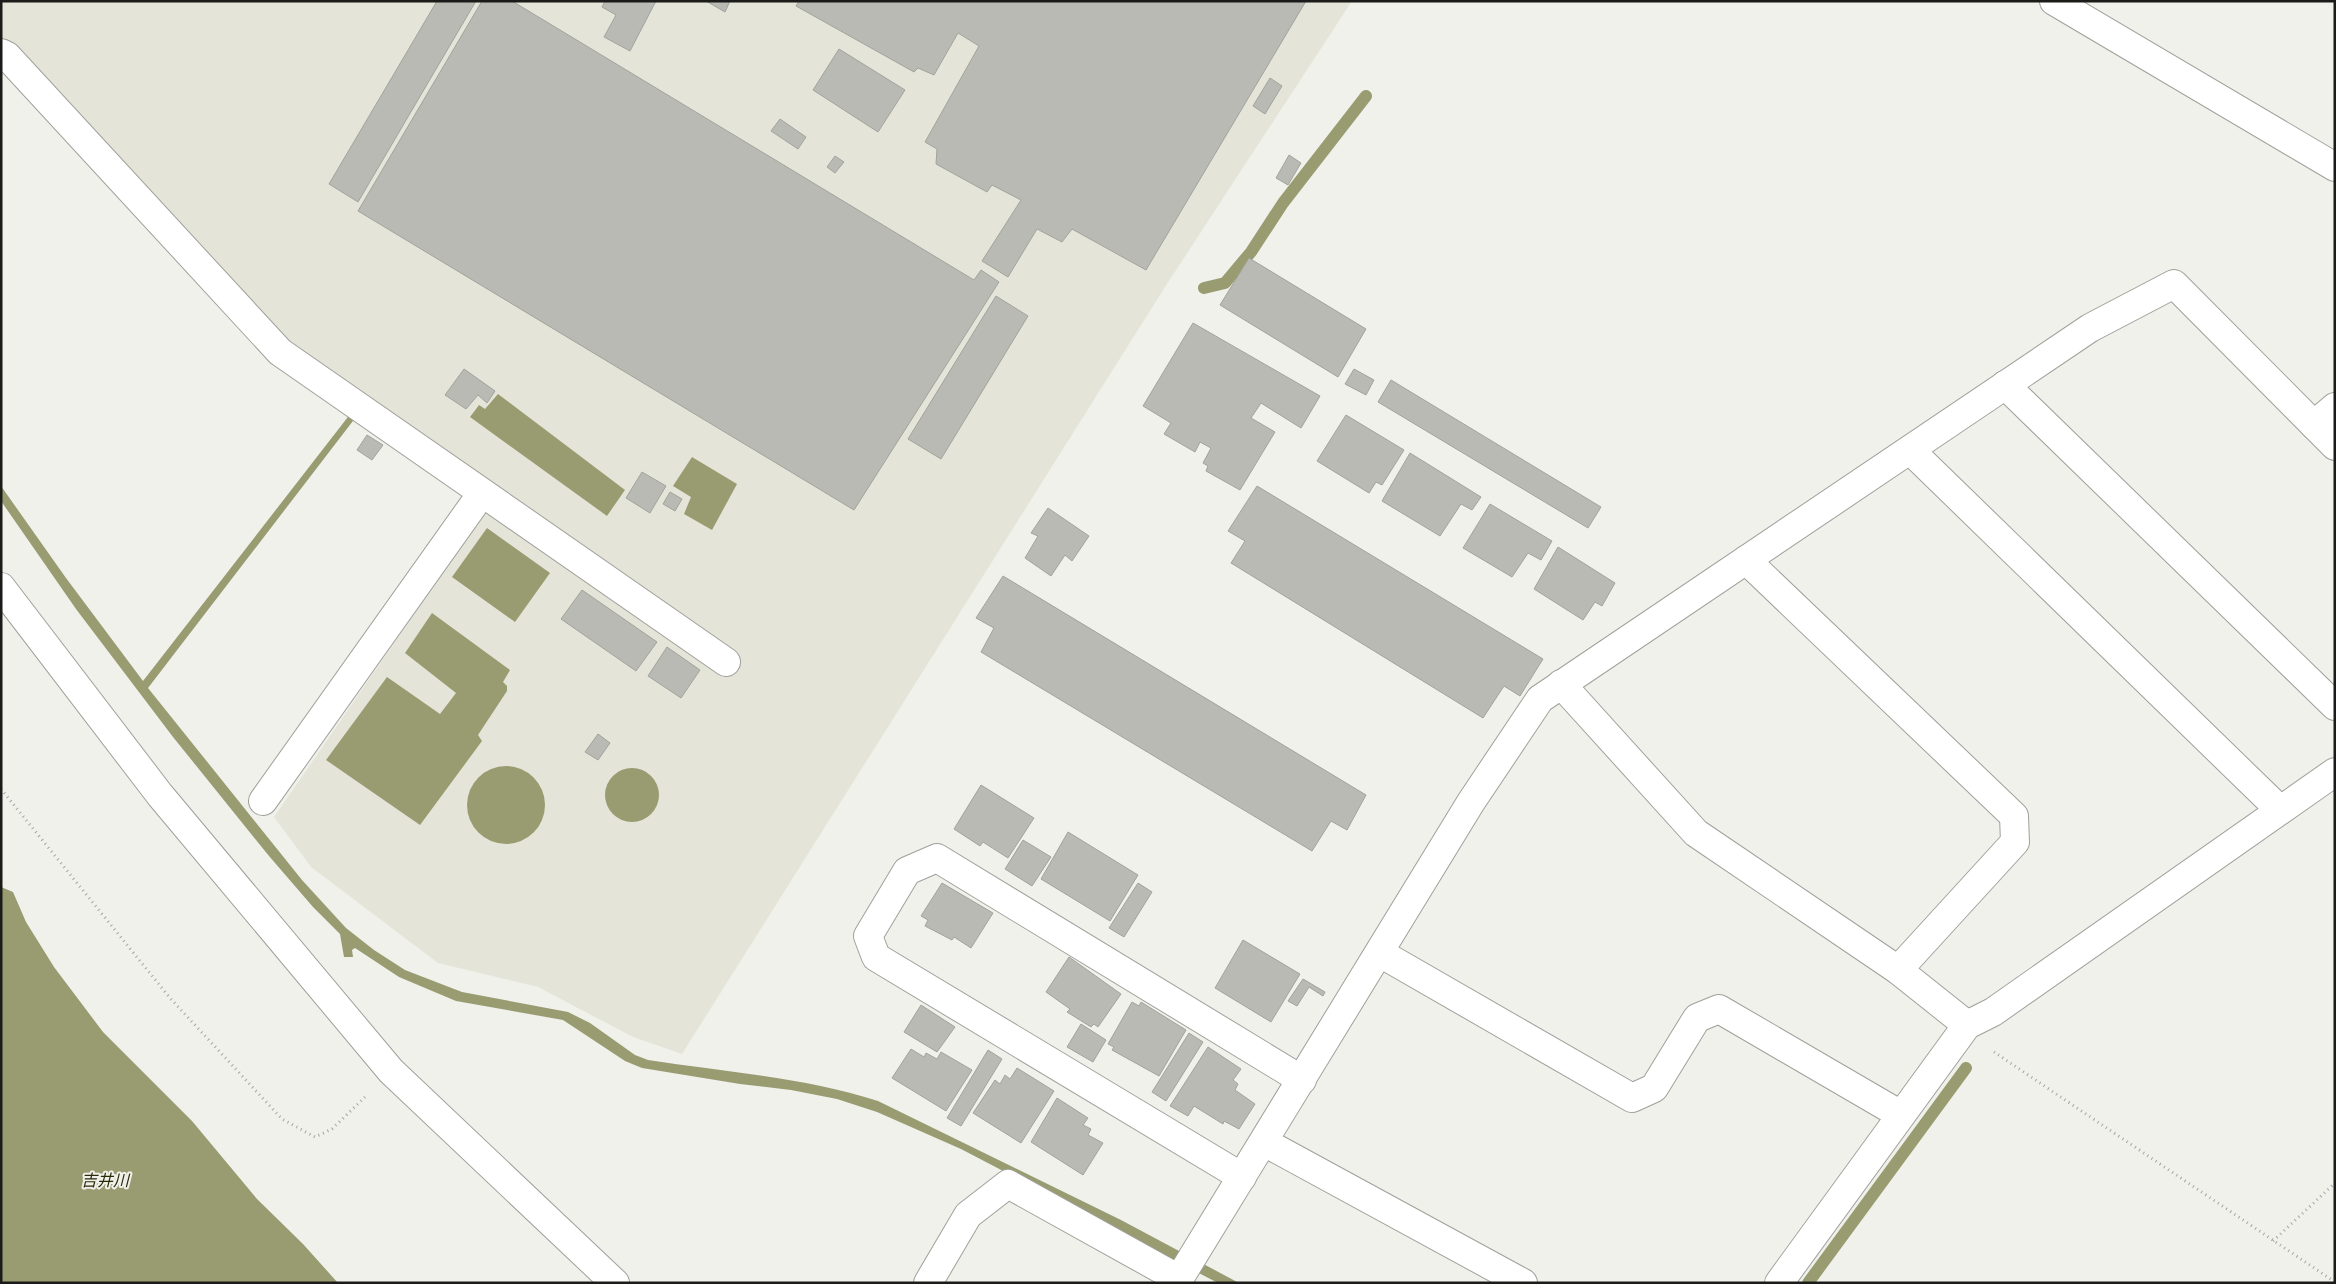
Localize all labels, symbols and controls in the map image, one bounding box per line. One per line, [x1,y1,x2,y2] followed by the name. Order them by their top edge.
[81,1169,131,1191] water label: 吉井川

